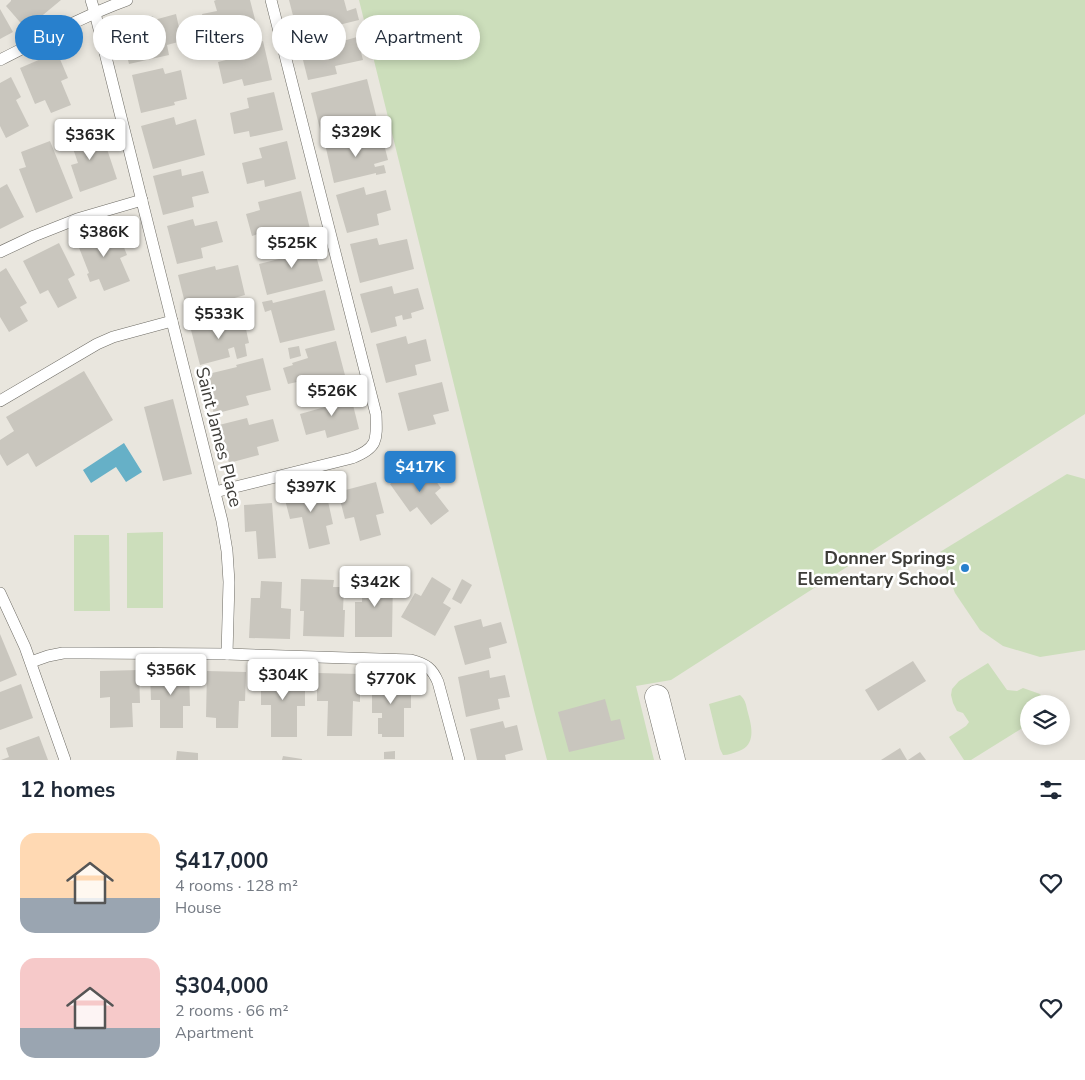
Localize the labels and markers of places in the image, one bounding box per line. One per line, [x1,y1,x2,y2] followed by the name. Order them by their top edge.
[321,116,391,158] pin: $329K
[55,119,125,161] pin: $363K
[69,216,139,258] pin: $386K
[257,226,327,269] pin: $525K
[184,298,254,340] pin: $533K
[297,374,367,417] pin: $526K
[385,450,455,493] pin: $417K
[276,470,346,513] pin: $397K
[797,546,955,591] place label: Donner Springs Elementary School
[959,562,971,574] marker: Donner Springs Elementary School
[340,566,410,608] pin: $342K
[136,654,206,696] pin: $356K
[248,658,318,701] pin: $304K
[356,662,426,705] pin: $770K

